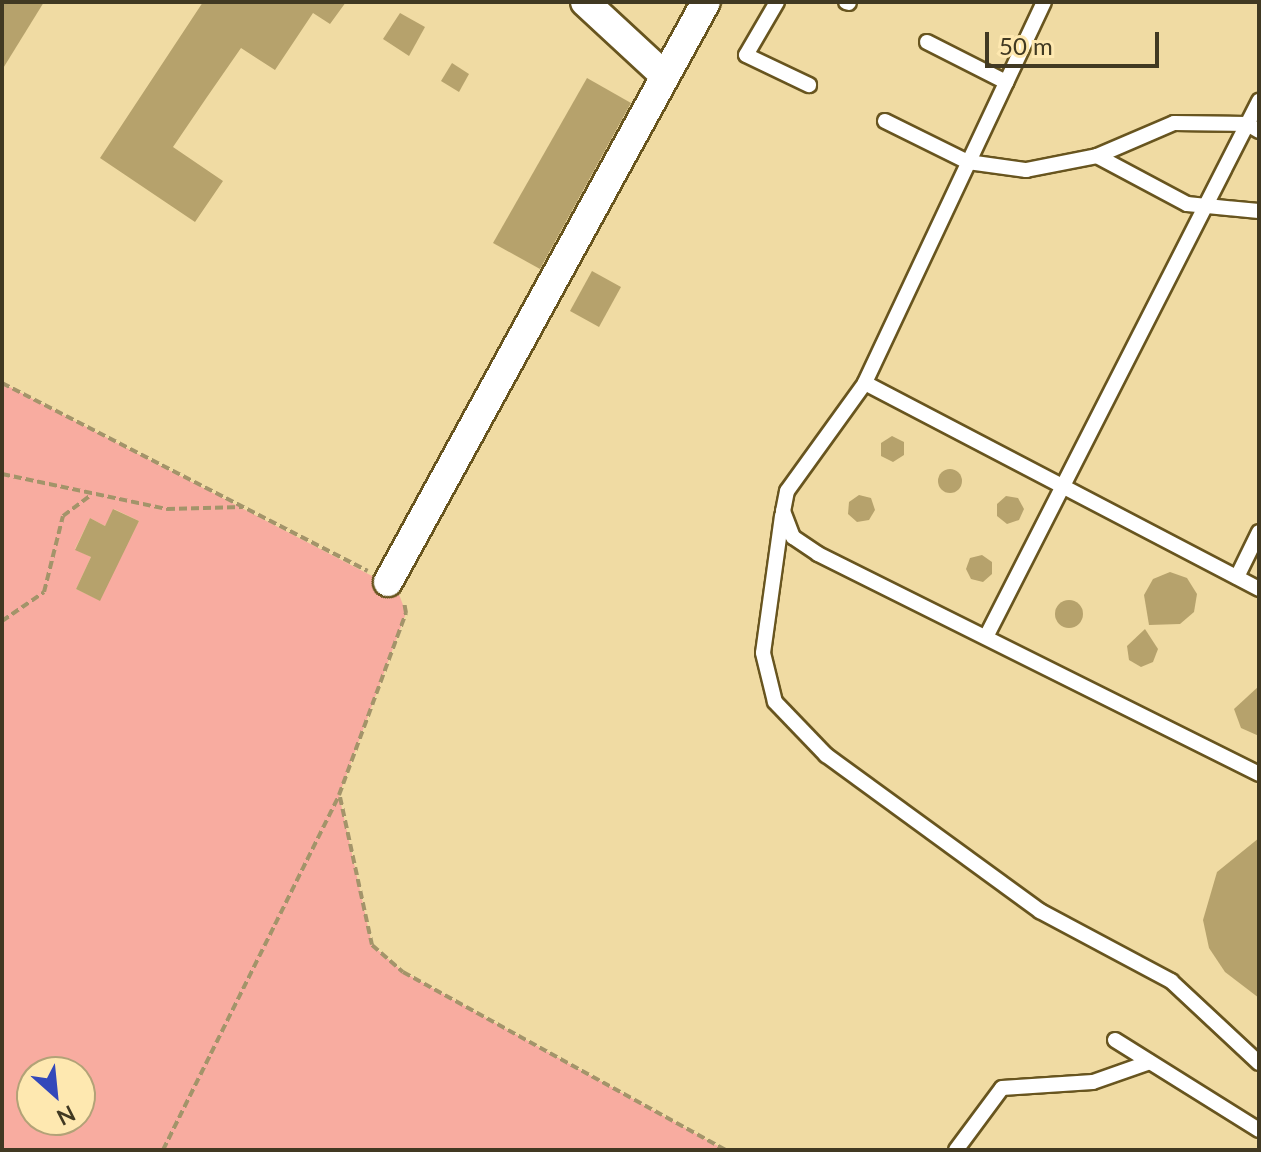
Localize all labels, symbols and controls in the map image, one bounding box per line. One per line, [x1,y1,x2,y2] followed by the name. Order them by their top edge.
[989,16,1163,66] scale bar
[999,31,1053,60] text: 50 m
[16,1056,96,1136] north arrow
[53,1100,80,1132] text: N

